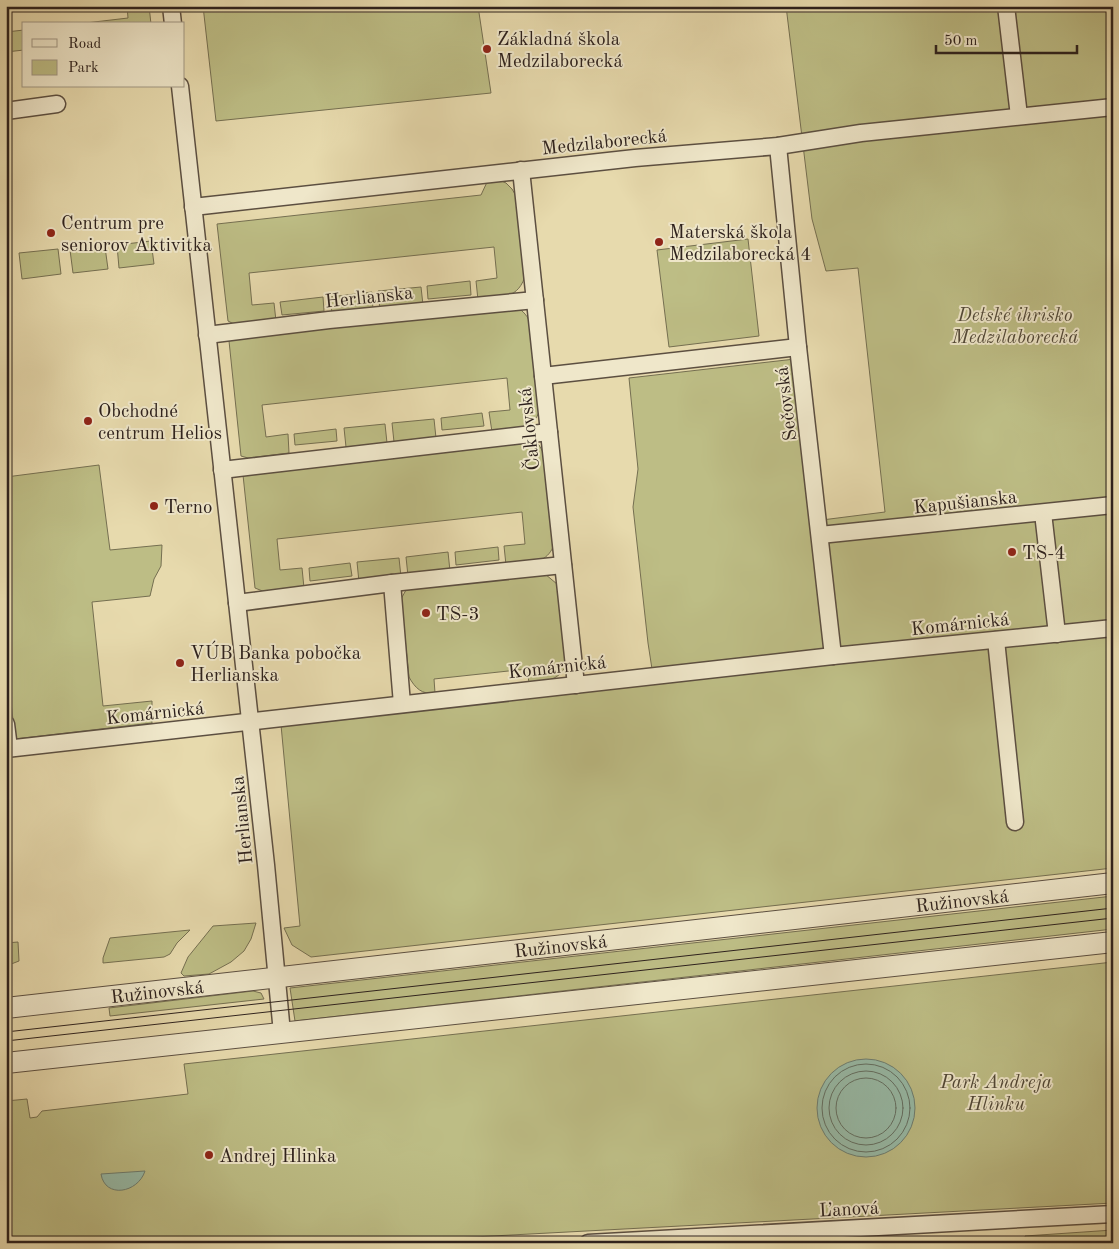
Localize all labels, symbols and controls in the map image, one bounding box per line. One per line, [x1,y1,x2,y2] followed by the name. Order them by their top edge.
[22,22,185,88] legend
[936,22,1078,54] scale bar
[497,31,623,72] place label: Základná škola Medzilaborecká
[944,34,978,49] text: 50 m
[68,37,102,52] text: Road
[481,43,493,55] marker: Základná škola Medzilaborecká
[68,61,99,76] text: Park
[541,127,668,160] street label: Medzilaborecká
[61,215,213,256] place label: Centrum pre seniorov Aktivitka
[669,224,811,265] place label: Materská škola Medzilaborecká 4
[45,227,57,239] marker: Centrum pre seniorov Aktivitka
[653,236,665,248] marker: Materská škola Medzilaborecká 4
[324,284,415,313] street label: Herlianska
[951,307,1078,348] park label: Detské ihrisko Medzilaborecká
[773,365,801,442] street label: Sečovská
[512,386,544,472] street label: Čaklovská
[98,403,222,444] place label: Obchodné centrum Helios
[82,415,94,427] marker: Obchodné centrum Helios
[912,489,1019,518] street label: Kapušianska
[164,499,213,518] place label: Terno
[148,500,160,512] marker: Terno
[1022,545,1065,564] place label: TS-4
[1006,546,1018,558] marker: TS-4
[436,606,479,625] place label: TS-3
[420,607,432,619] marker: TS-3
[910,611,1011,640] street label: Komárnická
[190,640,362,686] place label: VÚB Banka pobočka Herlianska
[507,654,608,683] street label: Komárnická
[174,657,186,669] marker: VÚB Banka pobočka Herlianska
[105,700,206,729] street label: Komárnická
[229,774,258,865] street label: Herlianska
[915,888,1010,917] street label: Ružinovská
[513,933,609,963] street label: Ružinovská
[110,979,206,1008] street label: Ružinovská
[939,1074,1052,1115] park label: Park Andreja Hlinku
[219,1148,337,1167] place label: Andrej Hlinka
[203,1149,215,1161] marker: Andrej Hlinka
[819,1199,880,1222] street label: Ľanová

